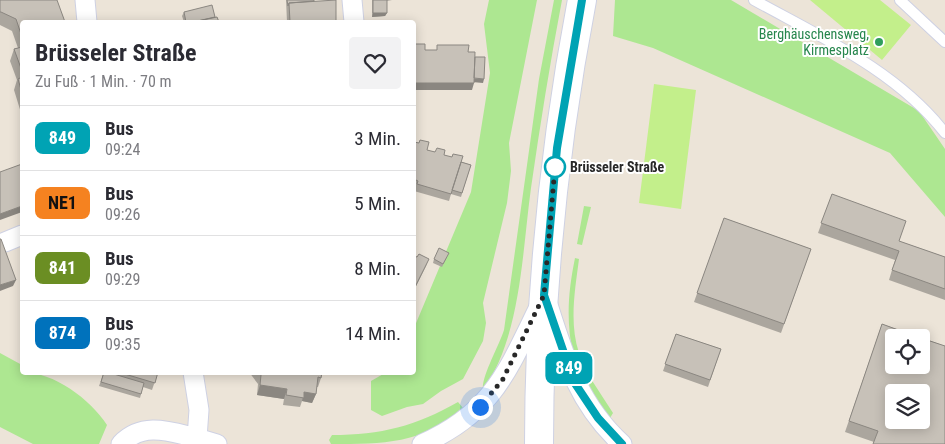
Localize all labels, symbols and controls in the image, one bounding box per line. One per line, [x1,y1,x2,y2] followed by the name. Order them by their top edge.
[759,26,869,58] place label: Berghäuschensweg, Kirmesplatz
[873,36,885,48] marker: Berghäuschensweg, Kirmesplatz
[349,37,401,89] button: heart
[35,39,197,67] text: Brüsseler Straße
[35,72,172,91] text: Zu Fuß · 1 Min. · 70 m
[105,117,134,140] text: Bus
[49,127,76,148] text: 849
[354,127,401,150] text: 3 Min.
[105,140,140,159] text: 09:24
[544,156,566,178] marker: Brüsseler Straße
[570,159,665,175] place label: Brüsseler Straße
[105,182,134,205] text: Bus
[48,192,77,213] text: NE1
[354,192,401,215] text: 5 Min.
[105,205,140,224] text: 09:26
[105,247,134,270] text: Bus
[49,257,76,278] text: 841
[354,257,401,280] text: 8 Min.
[105,270,140,289] text: 09:29
[105,312,134,335] text: Bus
[49,322,76,343] text: 874
[345,322,401,345] text: 14 Min.
[885,329,930,429] map controls
[885,329,930,374] button: locate
[105,335,140,354] text: 09:35
[540,352,598,384] line badge: 849
[555,357,583,378] text: 849
[885,384,930,429] button: layers
[468,395,493,420] your location

